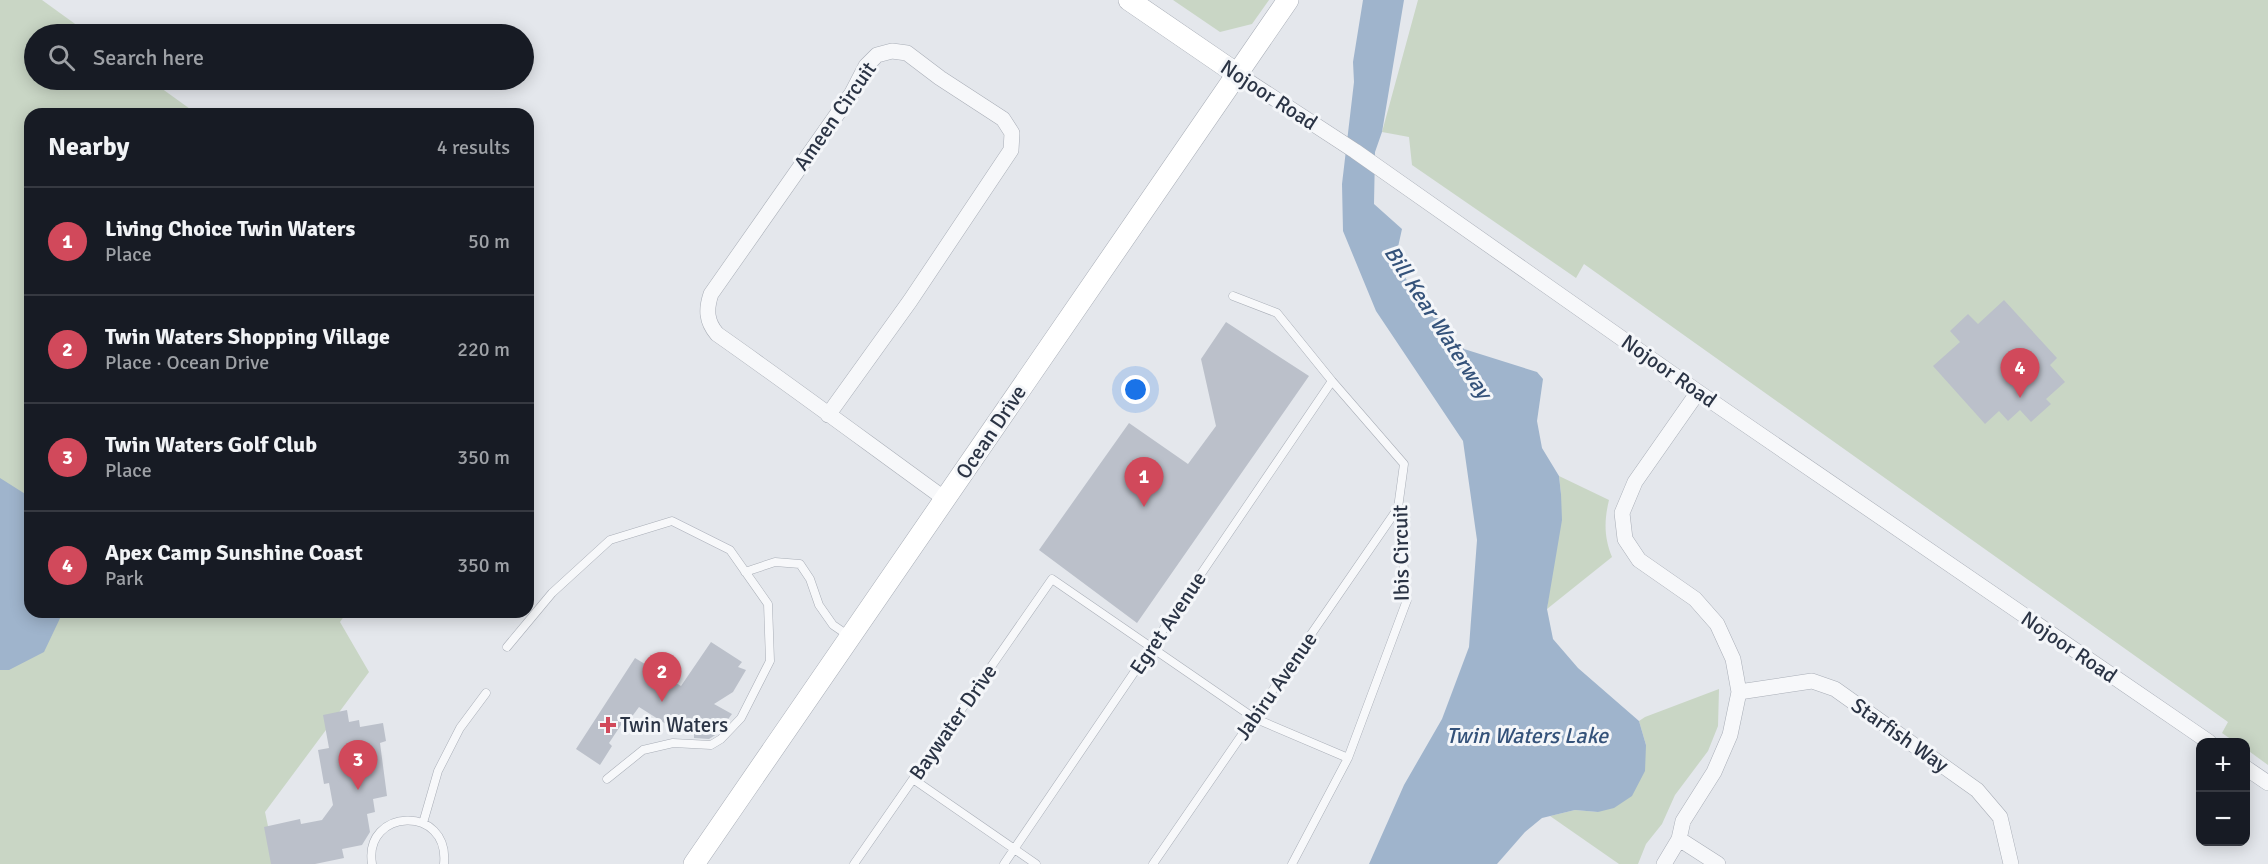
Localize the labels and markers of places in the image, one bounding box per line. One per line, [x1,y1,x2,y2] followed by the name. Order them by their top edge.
[2000,348,2040,398] pin: 4
[1124,458,1164,507] pin: 1
[642,652,682,702] pin: 2
[620,712,728,738] place label: Twin Waters
[601,718,615,732] marker: Twin Waters
[338,740,378,790] pin: 3

